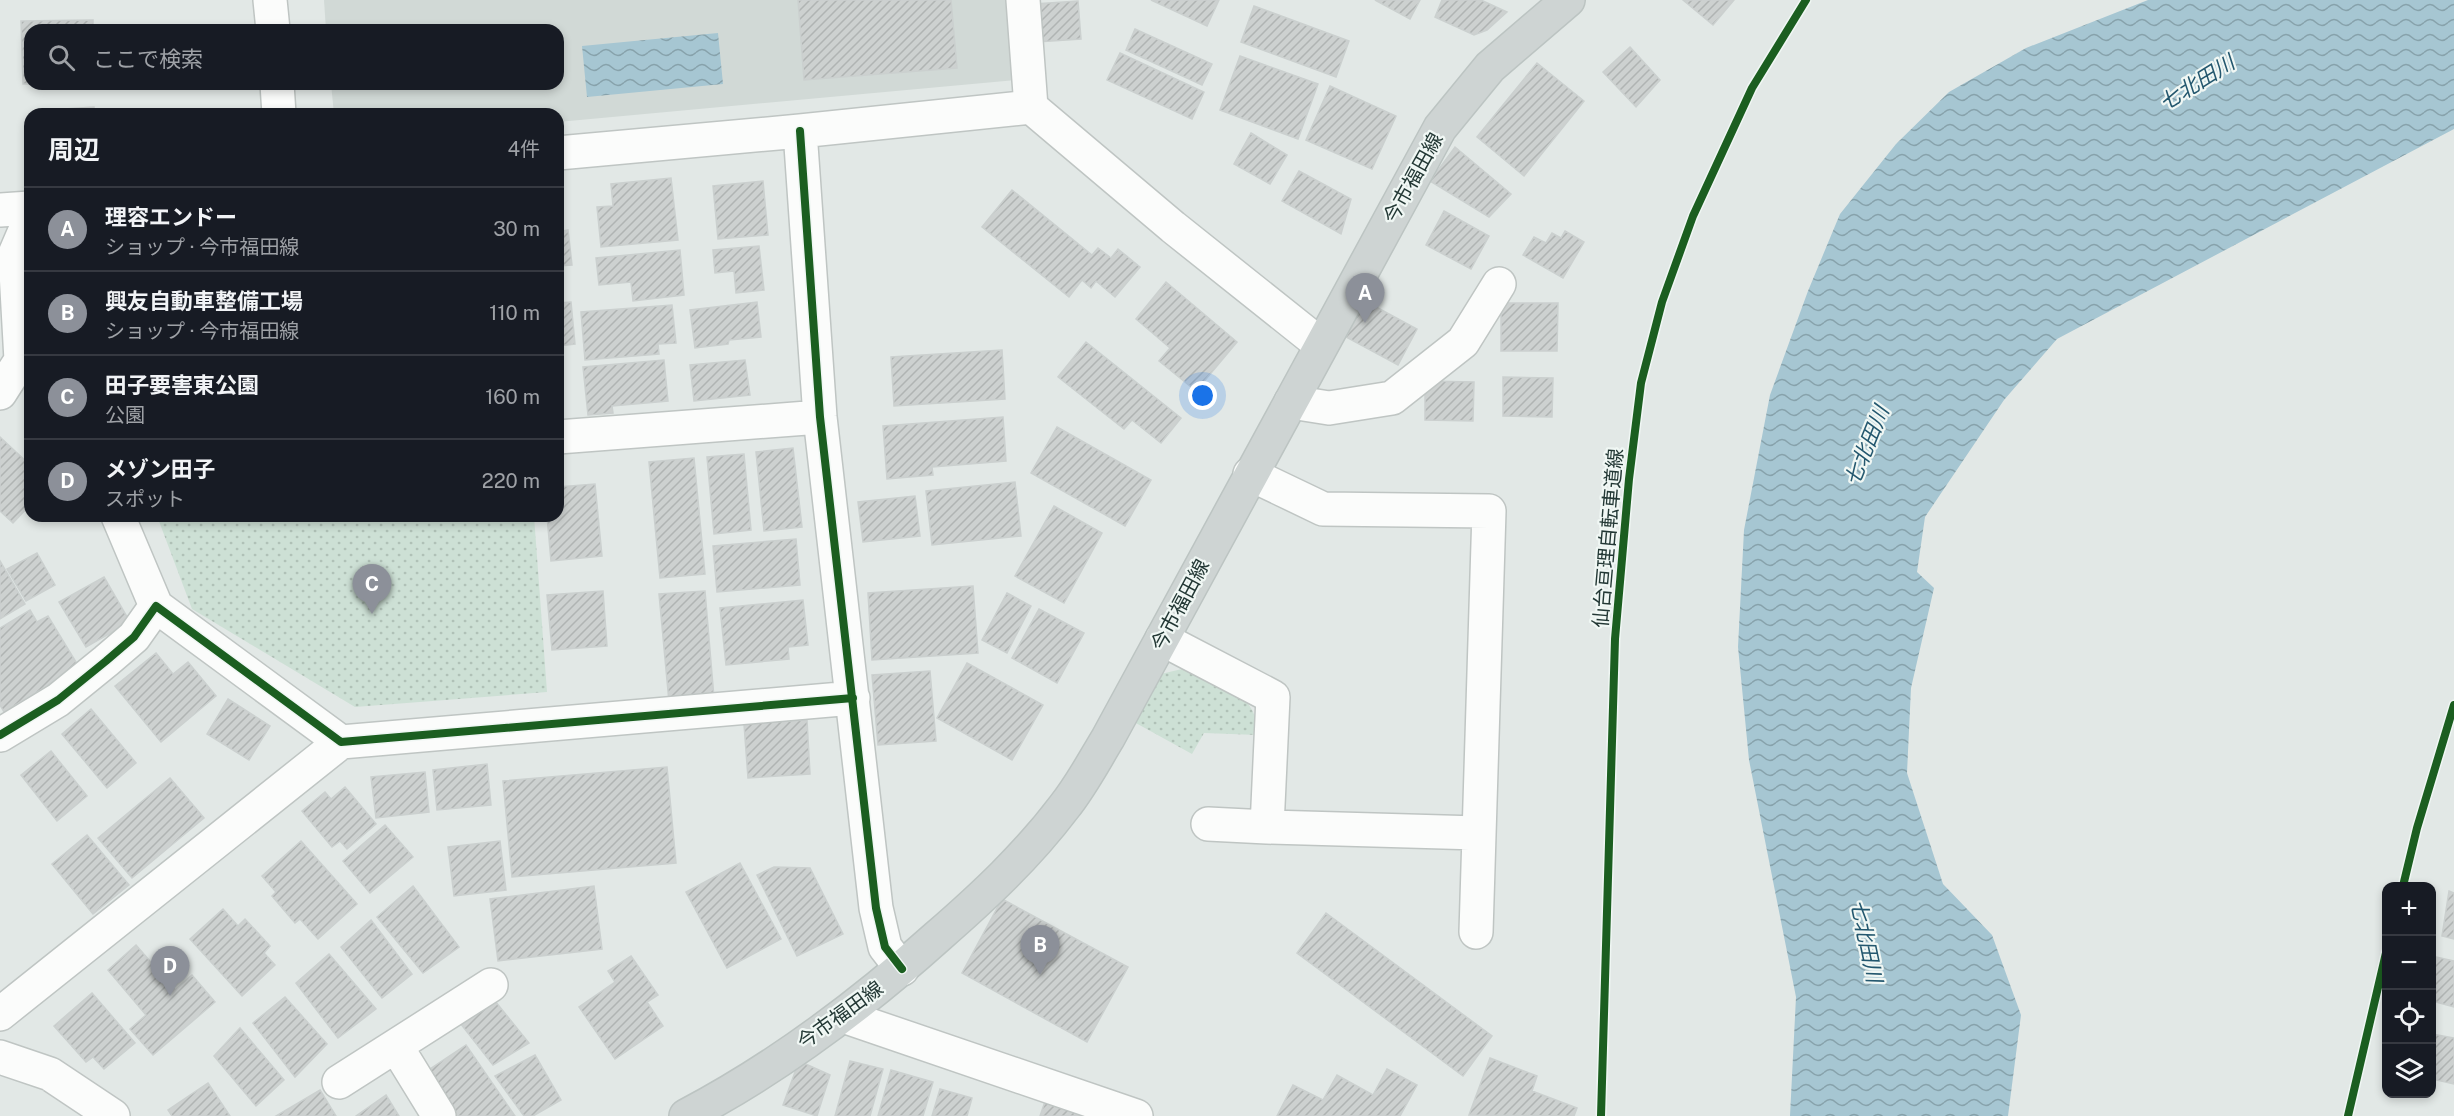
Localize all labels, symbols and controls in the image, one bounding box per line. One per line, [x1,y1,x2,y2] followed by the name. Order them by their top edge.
[24,24,564,90] search box
[45,41,78,74] icon: search
[93,46,203,72] text: ここで検索
[2154,49,2241,115] water label: 七北田川
[1378,128,1448,228] street label: 今市福田線
[48,134,100,165] text: 周辺
[507,137,540,161] text: 4件
[105,204,237,230] text: 理容エンドー
[60,217,75,241] text: A
[493,217,540,241] text: 30 m
[105,235,299,259] text: ショップ · 今市福田線
[1346,274,1384,323] pin: A
[105,288,303,314] text: 興友自動車整備工場
[61,301,74,325] text: B
[489,301,540,325] text: 110 m
[105,319,299,343] text: ショップ · 今市福田線
[105,372,259,398] text: 田子要害東公園
[1188,381,1217,410] your location
[60,385,75,409] text: C
[485,385,540,409] text: 160 m
[1839,400,1895,489] water label: 七北田川
[105,403,145,427] text: 公園
[1588,447,1628,629] street label: 仙台亘理自転車道線
[105,456,215,482] text: メゾン田子
[60,469,75,493] text: D
[482,469,540,493] text: 220 m
[105,487,185,511] text: スポット
[1146,555,1214,655] street label: 今市福田線
[352,564,392,614] pin: C
[2382,882,2436,1098] map controls
[2382,882,2436,936] button: +
[1846,897,1888,987] water label: 七北田川
[1020,926,1060,975] pin: B
[2382,936,2436,990] button: −
[150,946,190,996] pin: D
[792,976,888,1054] street label: 今市福田線
[2382,990,2436,1044] button: locate
[2382,1044,2436,1098] button: layers

